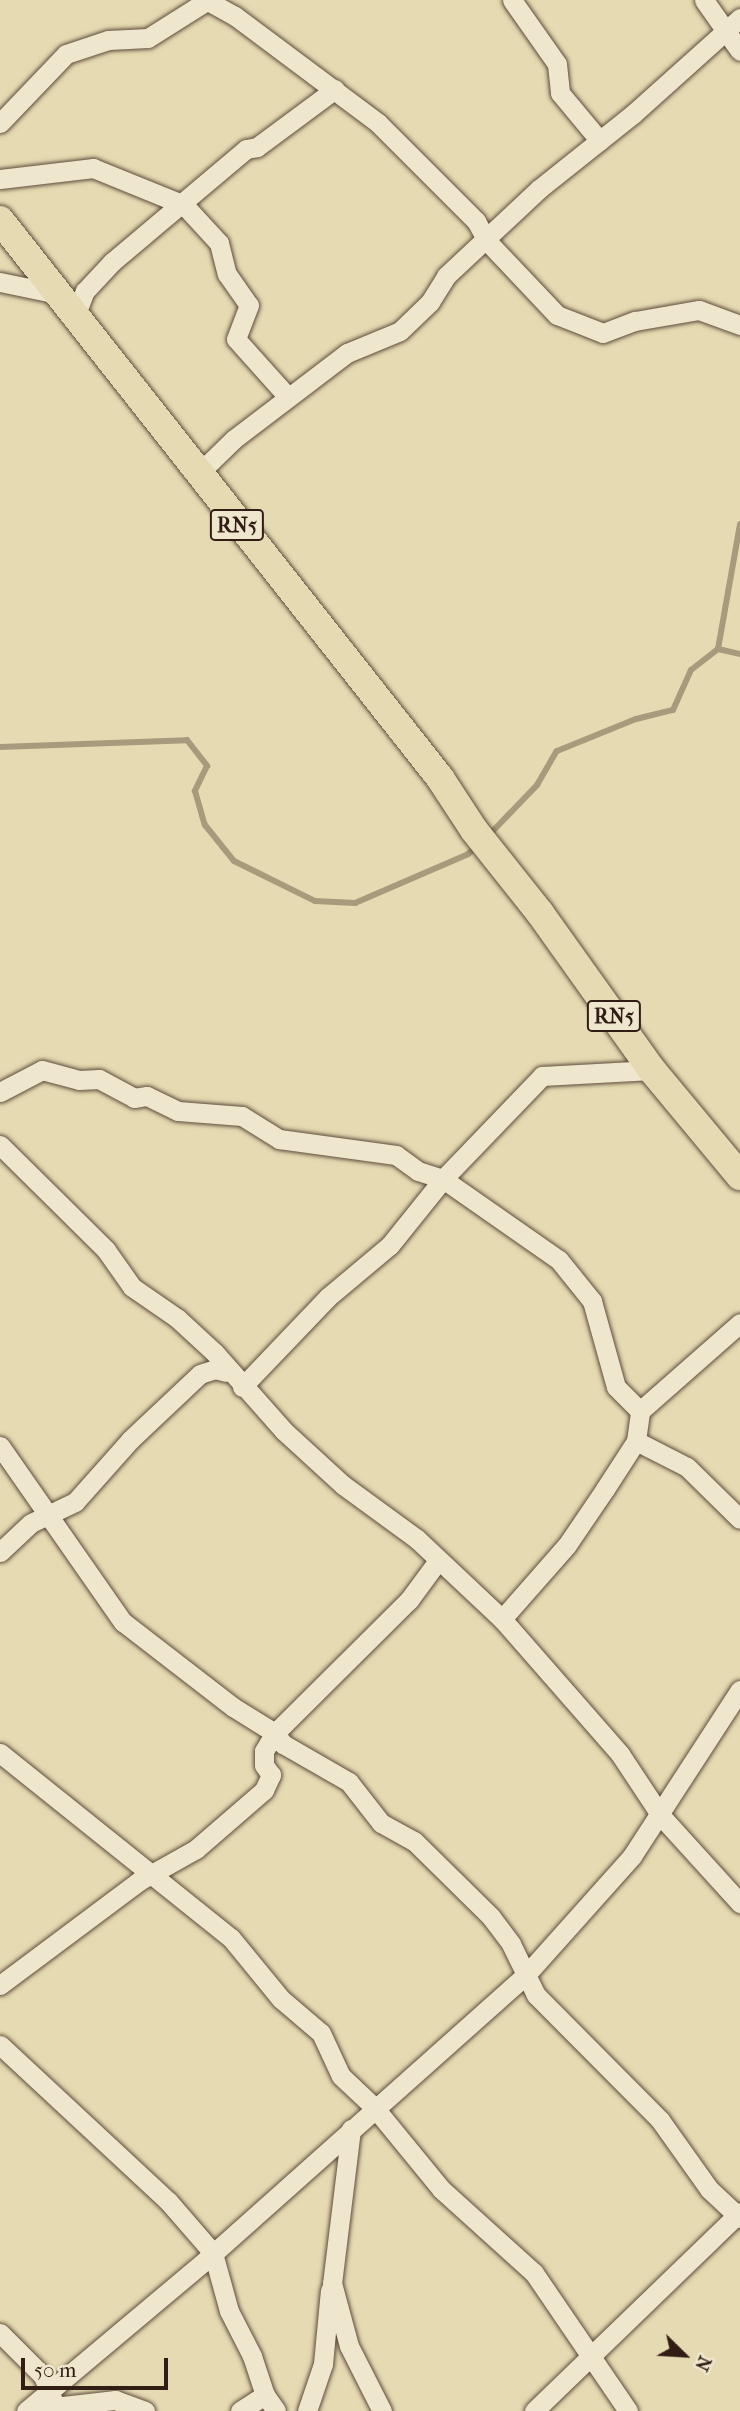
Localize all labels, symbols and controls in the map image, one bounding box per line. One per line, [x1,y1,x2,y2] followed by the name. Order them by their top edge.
[209,508,265,542] road number: RN5
[586,998,642,1034] road number: RN5
[649,2320,719,2390] north arrow
[24,2344,172,2388] scale bar
[690,2352,716,2375] text: N
[34,2358,77,2382] text: 50 m

